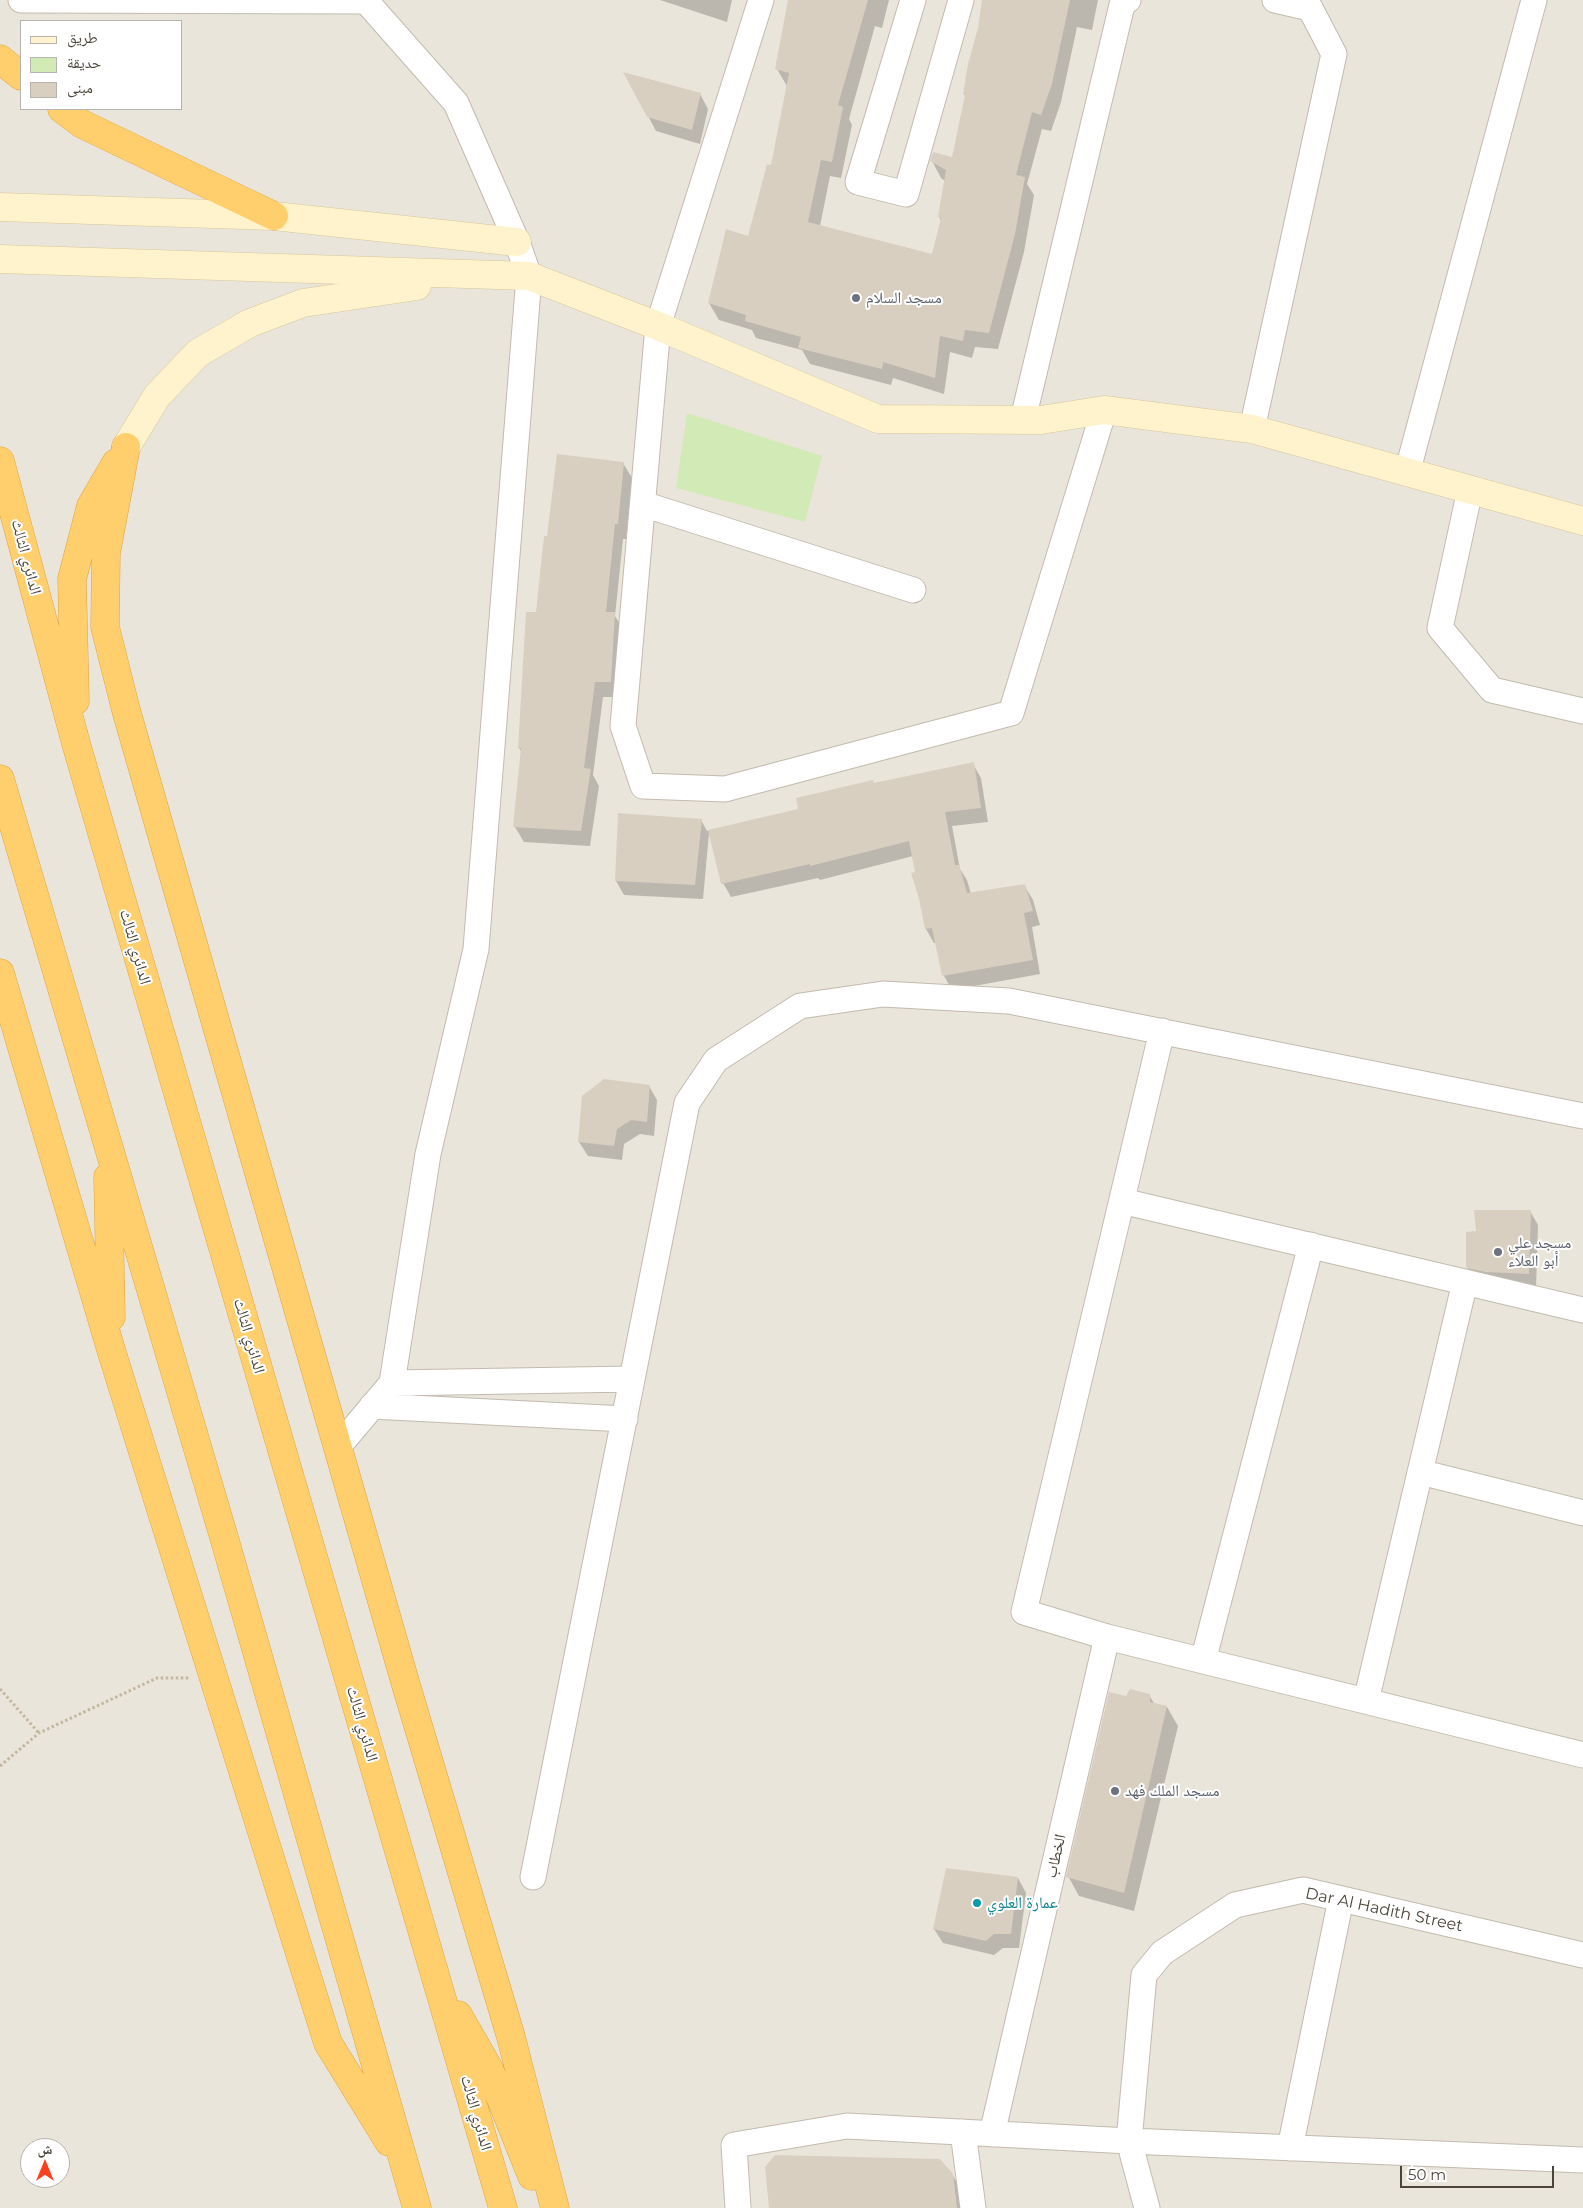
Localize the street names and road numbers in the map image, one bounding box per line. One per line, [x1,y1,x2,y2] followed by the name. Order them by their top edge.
[7,517,45,597] street label: الدائري الثالث
[115,907,155,987] street label: الدائري الثالث
[229,1296,269,1376] street label: الدائري الثالث
[342,1684,382,1764] street label: الدائري الثالث
[1042,1832,1070,1880] street label: الخطاب
[1303,1884,1465,1936] street label: Dar Al Hadith Street
[456,2073,496,2153] street label: الدائري الثالث

